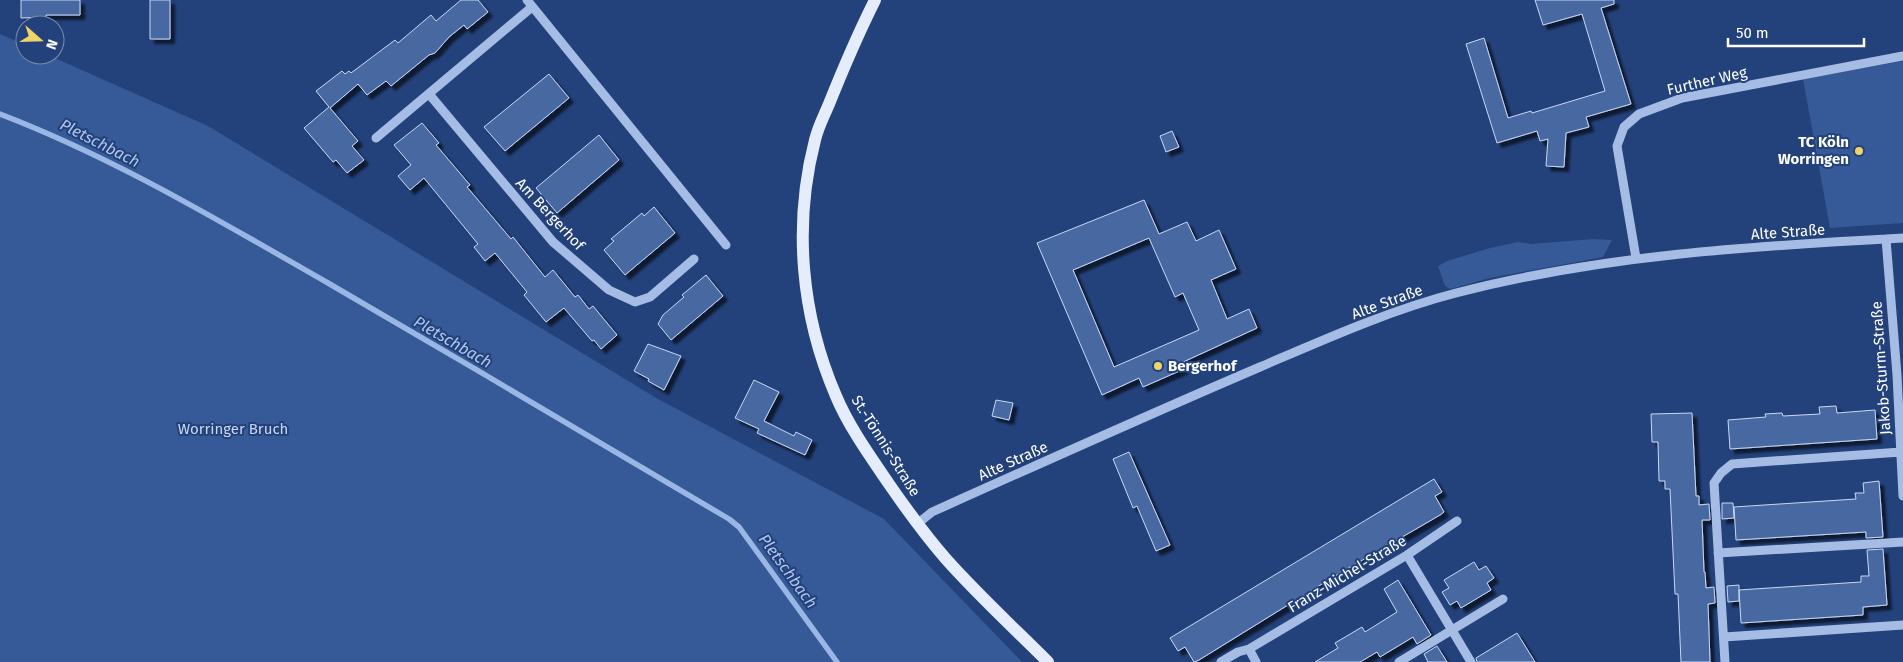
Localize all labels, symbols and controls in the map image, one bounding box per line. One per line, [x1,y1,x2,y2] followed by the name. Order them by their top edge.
[15,15,65,65] north arrow
[1728,15,1864,47] scale bar
[1736,24,1769,42] text: 50 m
[42,37,61,52] text: N
[1665,63,1749,99] street label: Further Weg
[57,115,143,171] water label: Pletschbach
[1778,133,1849,168] place label: TC Köln Worringen
[1853,145,1865,157] marker: TC Köln Worringen
[512,174,589,255] street label: Am Bergerhof
[1750,220,1826,244] street label: Alte Straße
[1349,281,1425,323] street label: Alte Straße
[1867,301,1895,435] street label: Jakob-Sturm-Straße
[411,312,495,372] water label: Pletschbach
[1168,357,1238,375] place label: Bergerhof
[1152,360,1164,372] marker: Bergerhof
[848,392,924,500] street label: St.-Tönnis-Straße
[178,420,288,438] park label: Worringer Bruch
[975,438,1051,484] street label: Alte Straße
[755,530,821,612] water label: Pletschbach
[1285,532,1409,616] street label: Franz-Michel-Straße

